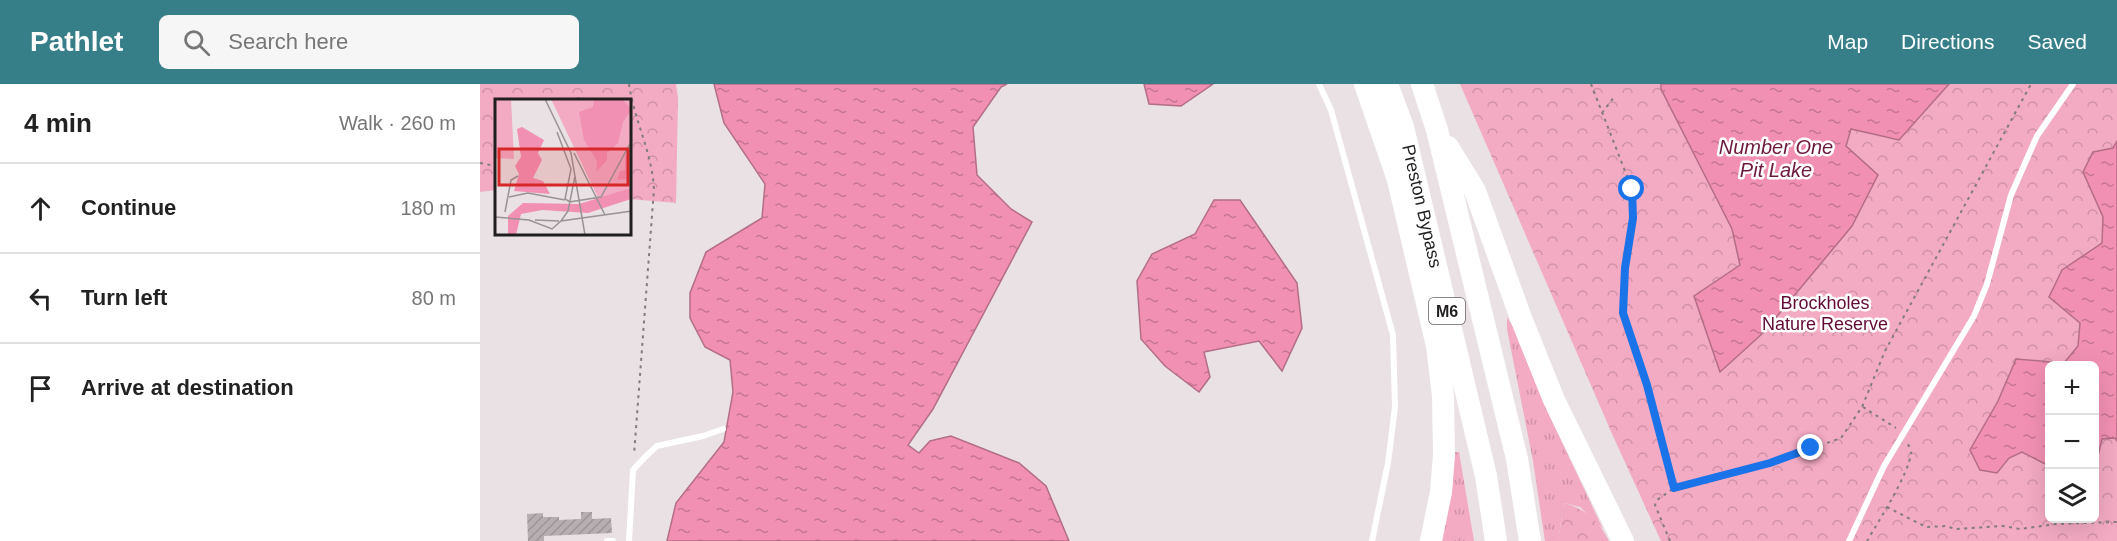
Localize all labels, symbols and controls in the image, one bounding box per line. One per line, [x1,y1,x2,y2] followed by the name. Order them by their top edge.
[159,15,579,69] search box
[30,26,123,57] text: Pathlet
[180,26,213,59] icon: search
[228,29,348,54] text: Search here
[1827,30,1868,53] text: Map
[1901,30,1994,53] text: Directions
[2027,30,2087,53] text: Saved
[495,99,632,236] inset map
[24,108,92,138] text: 4 min
[339,112,456,134] text: Walk · 260 m
[1719,136,1833,181] water label: Number One Pit Lake
[1398,142,1446,270] street label: Preston Bypass
[1618,175,1644,201] route start
[24,192,57,225] icon: ahead
[81,195,176,220] text: Continue
[400,197,456,219] text: 180 m
[24,282,57,315] icon: left
[81,285,167,310] text: Turn left
[412,287,456,309] text: 80 m
[1762,293,1888,334] park label: Brockholes Nature Reserve
[1429,298,1465,324] road number: M6
[2045,361,2099,523] map controls
[2045,361,2099,415] button: +
[24,372,57,405] icon: arrive
[81,375,294,400] text: Arrive at destination
[2045,415,2099,469] button: −
[1797,434,1823,460] route end
[2045,469,2099,523] button: layers

